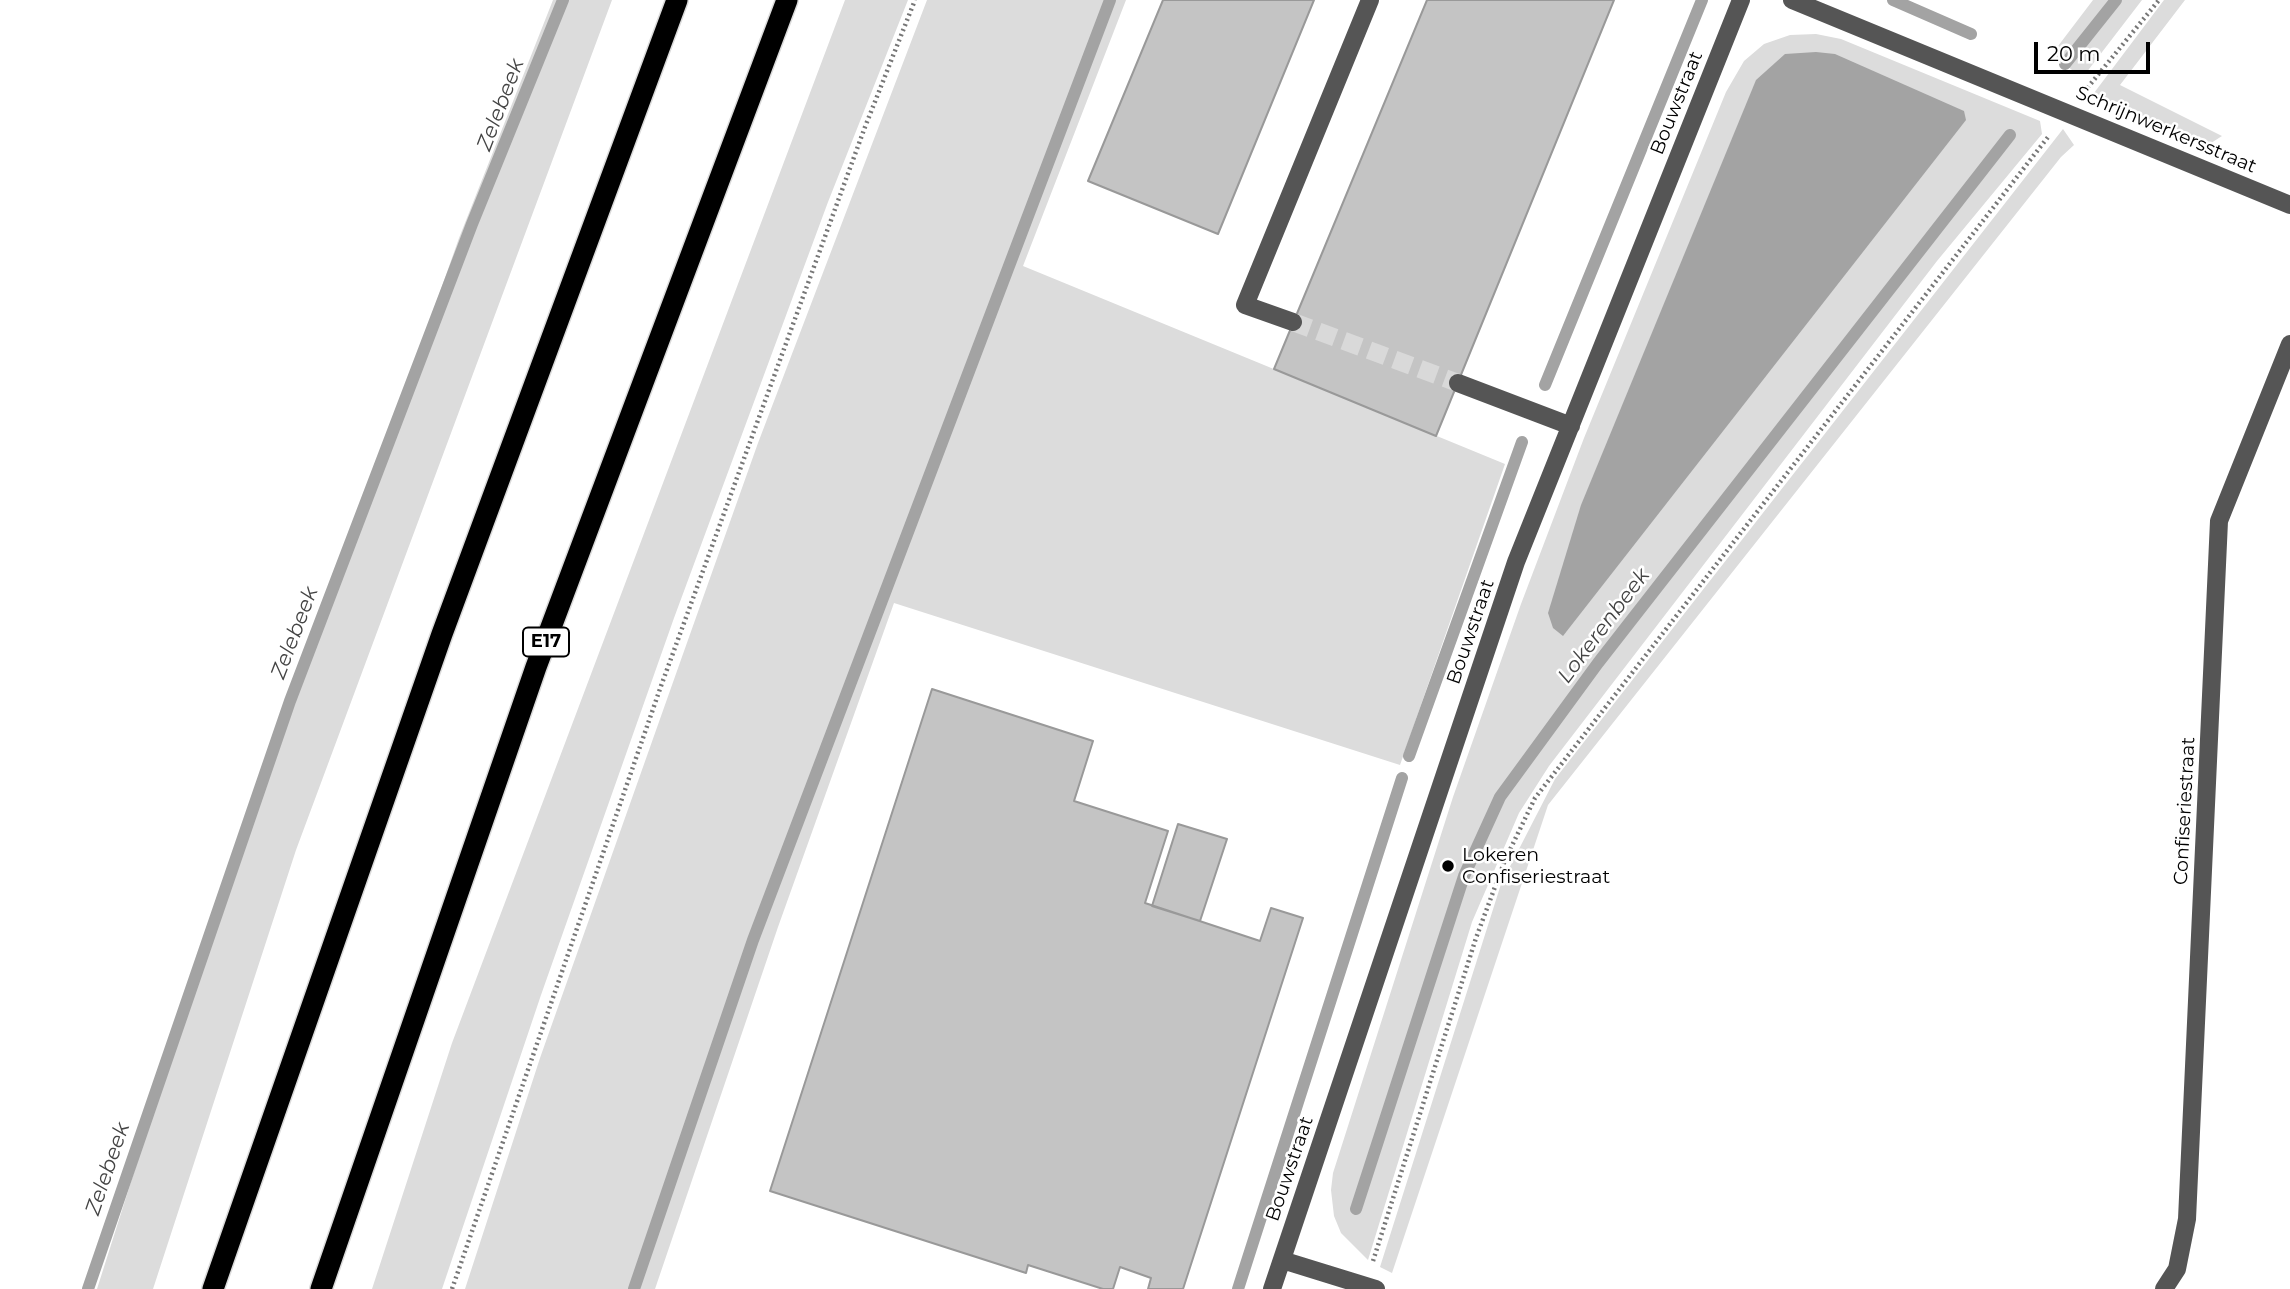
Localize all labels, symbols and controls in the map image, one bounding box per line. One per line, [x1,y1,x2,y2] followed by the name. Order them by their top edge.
[2038,28,2154,72] scale bar
[2047,41,2101,66] text: 20 m
[1646,48,1708,158] street label: Bouwstraat
[472,55,530,155] water label: Zelebeek
[2072,82,2260,178] street label: Schrijnwerkersstraat
[1553,564,1655,688] water label: Lokerenbeek
[1442,576,1500,688] street label: Bouwstraat
[266,583,324,683] water label: Zelebeek
[523,628,569,656] road number: E17
[2170,736,2200,886] street label: Confiseriestraat
[1462,844,1610,888] place label: Lokeren Confiseriestraat
[1440,858,1456,874] marker: Lokeren Confiseriestraat
[1261,1113,1319,1225] street label: Bouwstraat
[80,1119,136,1219] water label: Zelebeek

